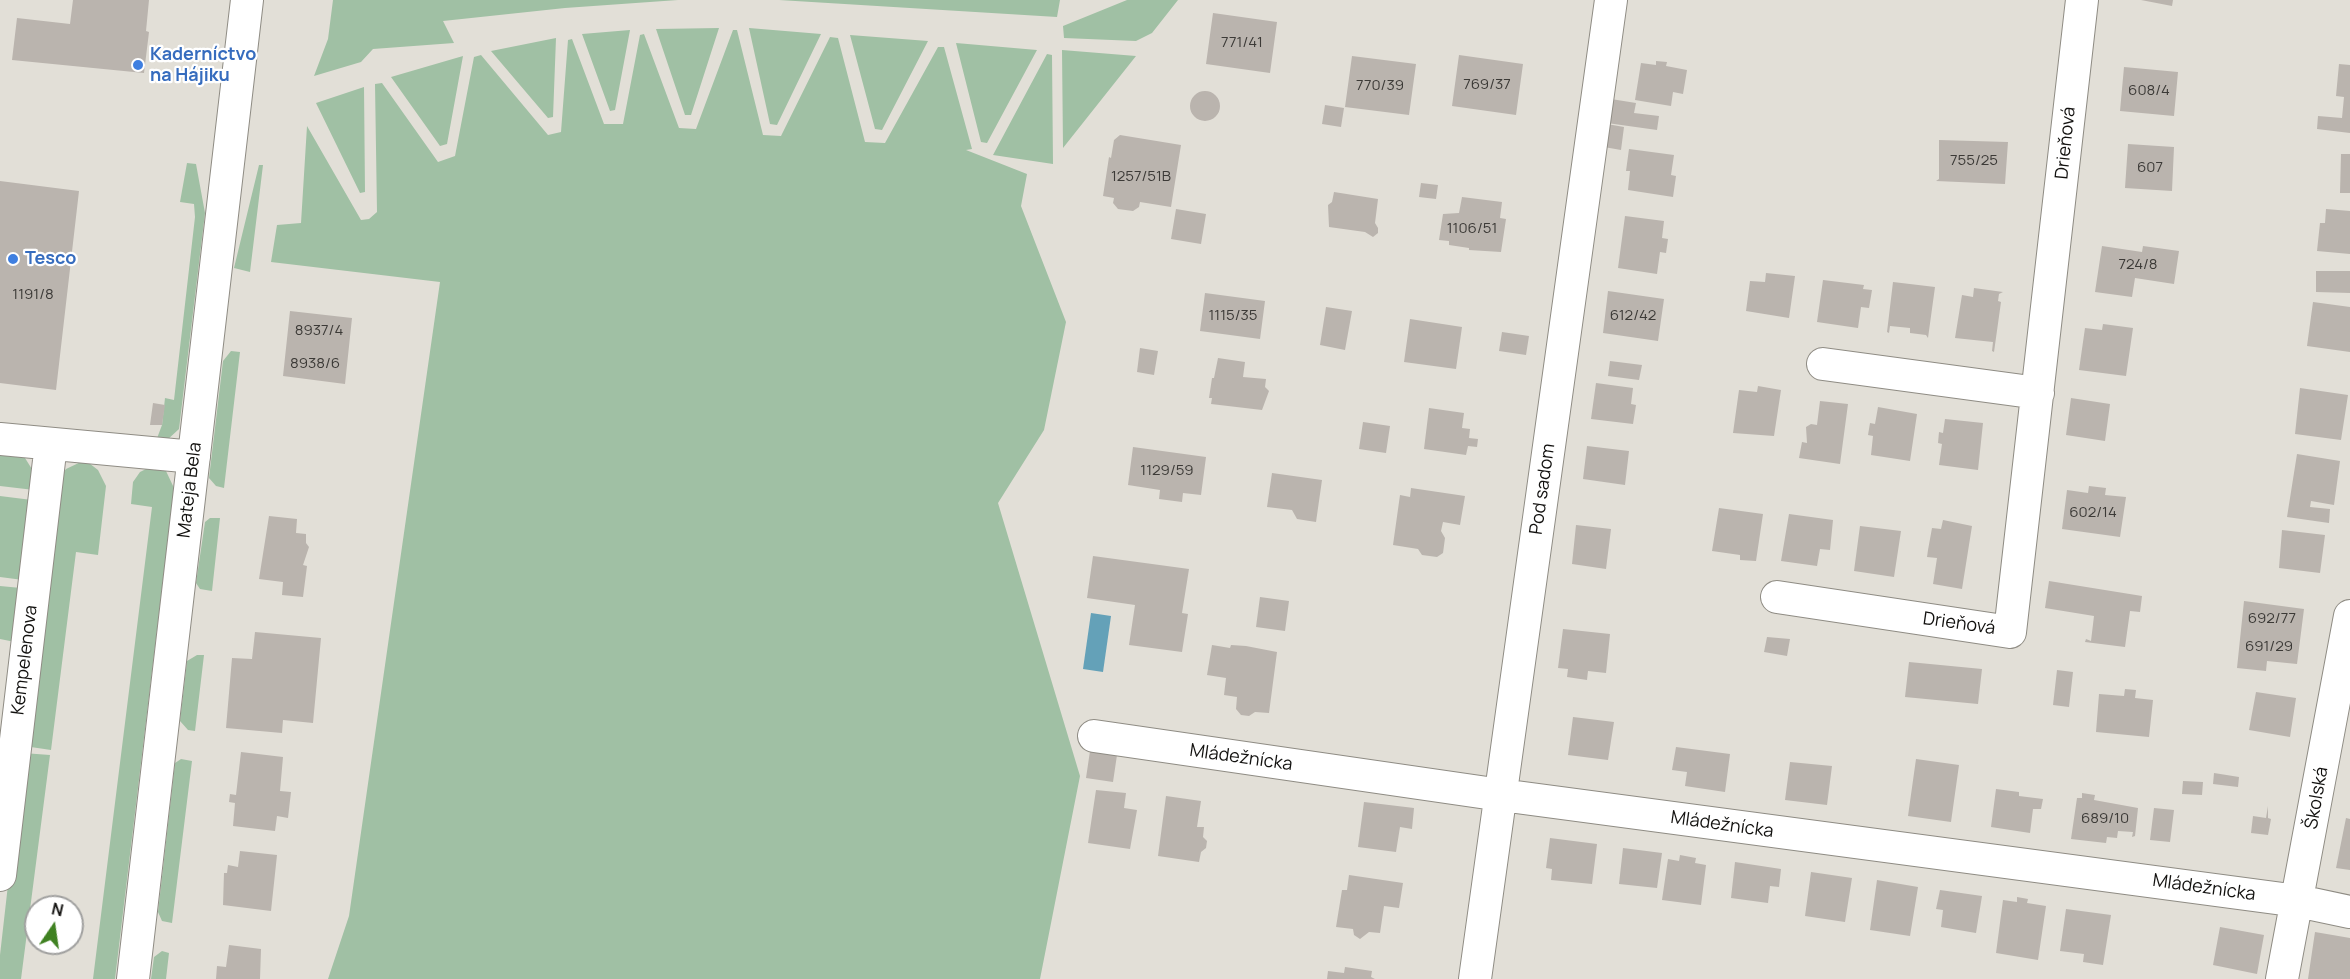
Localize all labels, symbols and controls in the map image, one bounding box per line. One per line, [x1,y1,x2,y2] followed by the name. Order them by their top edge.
[1221,34,1263,52] house number: 771/41
[150,44,256,86] place label: Kaderníctvo na Hájiku
[131,58,145,72] marker: Kaderníctvo na Hájiku
[1463,76,1511,94] house number: 769/37
[1356,77,1404,95] house number: 770/39
[2128,82,2170,100] house number: 608/4
[2051,106,2081,180] street label: Drieňová
[1950,152,1998,170] house number: 755/25
[2137,159,2163,177] house number: 607
[1111,168,1171,186] house number: 1257/51B
[1447,220,1497,238] house number: 1106/51
[25,248,76,270] place label: Tesco
[6,252,20,266] marker: Tesco
[2118,256,2158,274] house number: 724/8
[12,286,54,304] house number: 1191/8
[1209,307,1257,325] house number: 1115/35
[1610,307,1656,325] house number: 612/42
[295,322,343,340] house number: 8937/4
[290,355,340,373] house number: 8938/6
[173,441,207,539] street label: Mateja Bela
[1526,442,1560,536] street label: Pod sadom
[1140,462,1194,480] house number: 1129/59
[2069,504,2117,522] house number: 602/14
[8,604,42,716] street label: Kempelenova
[1921,608,1997,640] street label: Drieňová
[2248,610,2296,628] house number: 692/77
[2245,638,2293,656] house number: 691/29
[1188,740,1294,776] street label: Mládežnícka
[2301,765,2333,831] street label: Školská
[1669,807,1775,843] street label: Mládežnícka
[2081,810,2129,828] house number: 689/10
[2151,870,2257,906] street label: Mládežnícka
[24,895,84,955] north arrow
[50,897,66,921] text: N

